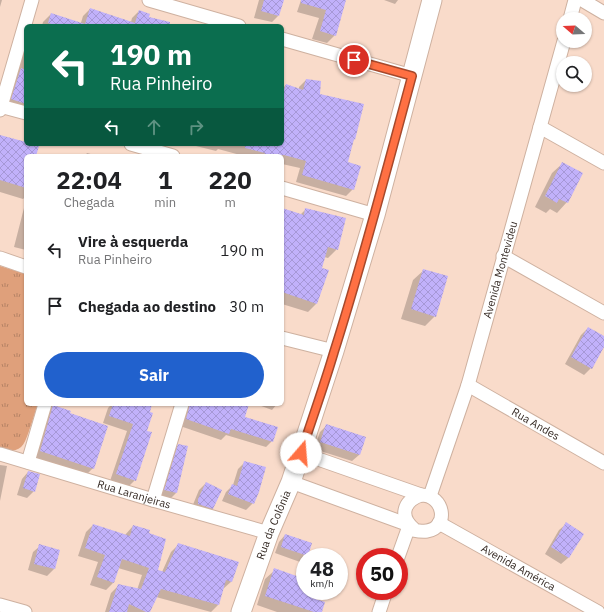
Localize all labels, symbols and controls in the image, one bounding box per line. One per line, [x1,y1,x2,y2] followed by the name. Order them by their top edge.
[556,12,592,48] north arrow
[556,12,592,92] map controls
[110,36,192,73] text: 190 m
[44,40,96,92] icon: left
[337,43,371,77] pin
[343,49,365,71] icon: arrive
[556,56,592,92] button: search
[110,72,212,95] text: Rua Pinheiro
[101,116,123,138] icon: left
[143,116,165,138] icon: ahead
[185,116,207,138] icon: right
[56,164,122,196] text: 22:04
[158,164,172,196] text: 1
[208,164,252,196] text: 220
[64,194,115,211] text: Chegada
[154,194,176,211] text: min
[224,194,236,211] text: m
[480,220,520,320] street label: Avenida Montevideu
[78,232,188,251] text: Vire à esquerda
[44,239,66,261] icon: left
[220,241,264,260] text: 190 m
[78,251,152,268] text: Rua Pinheiro
[44,295,66,317] icon: arrive
[78,297,216,316] text: Chegada ao destino
[229,297,264,316] text: 30 m
[44,352,264,398] button: Sair
[509,405,562,443] street label: Rua Andes
[280,432,322,474] position arrow
[96,477,172,512] street label: Rua Laranjeiras
[253,488,294,561] street label: Rua da Colônia
[479,541,558,594] street label: Avenida América
[356,548,408,600] speed limit sign: 50
[310,555,334,582] text: 48
[310,577,334,590] text: km/h

